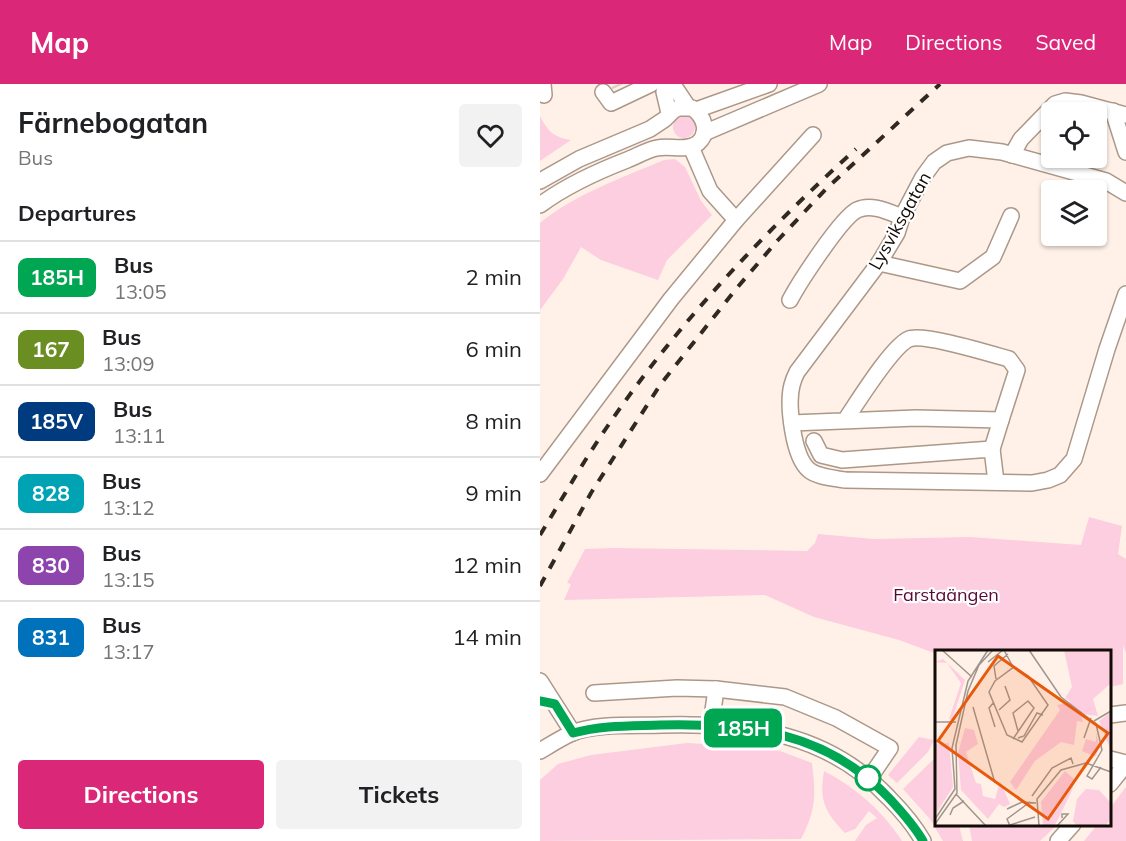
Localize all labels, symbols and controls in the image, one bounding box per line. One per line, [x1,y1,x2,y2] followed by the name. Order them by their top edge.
[30,25,89,60] text: Map
[829,29,872,55] text: Map
[905,29,1002,55] text: Directions
[1035,29,1096,55] text: Saved
[1041,102,1107,246] map controls
[1041,102,1107,168] button: locate
[459,104,522,167] button: heart
[18,105,208,140] text: Färnebogatan
[18,145,53,170] text: Bus
[863,168,936,274] street label: Lysviksgatan
[1041,180,1107,246] button: layers
[18,199,136,227] text: Departures
[114,251,153,279] text: Bus
[466,263,522,291] text: 2 min
[30,264,84,290] text: 185H
[114,279,167,304] text: 13:05
[102,323,141,351] text: Bus
[466,335,522,363] text: 6 min
[32,336,70,362] text: 167
[102,351,155,376] text: 13:09
[113,395,152,423] text: Bus
[466,407,522,435] text: 8 min
[30,408,83,434] text: 185V
[113,423,166,448] text: 13:11
[102,467,141,495] text: Bus
[466,479,522,507] text: 9 min
[32,480,70,506] text: 828
[102,495,155,520] text: 13:12
[102,539,141,567] text: Bus
[452,551,522,579] text: 12 min
[32,552,70,578] text: 830
[102,567,155,592] text: 13:15
[893,583,999,606] park label: Farstaängen
[102,611,141,639] text: Bus
[452,623,522,651] text: 14 min
[32,624,70,650] text: 831
[102,639,155,664] text: 13:17
[935,650,1111,826] inset map
[701,708,785,748] line badge: 185H
[716,715,770,741] text: 185H
[18,760,264,829] button: Directions
[276,760,522,829] button: Tickets
[855,765,881,791] unlabelled marker

